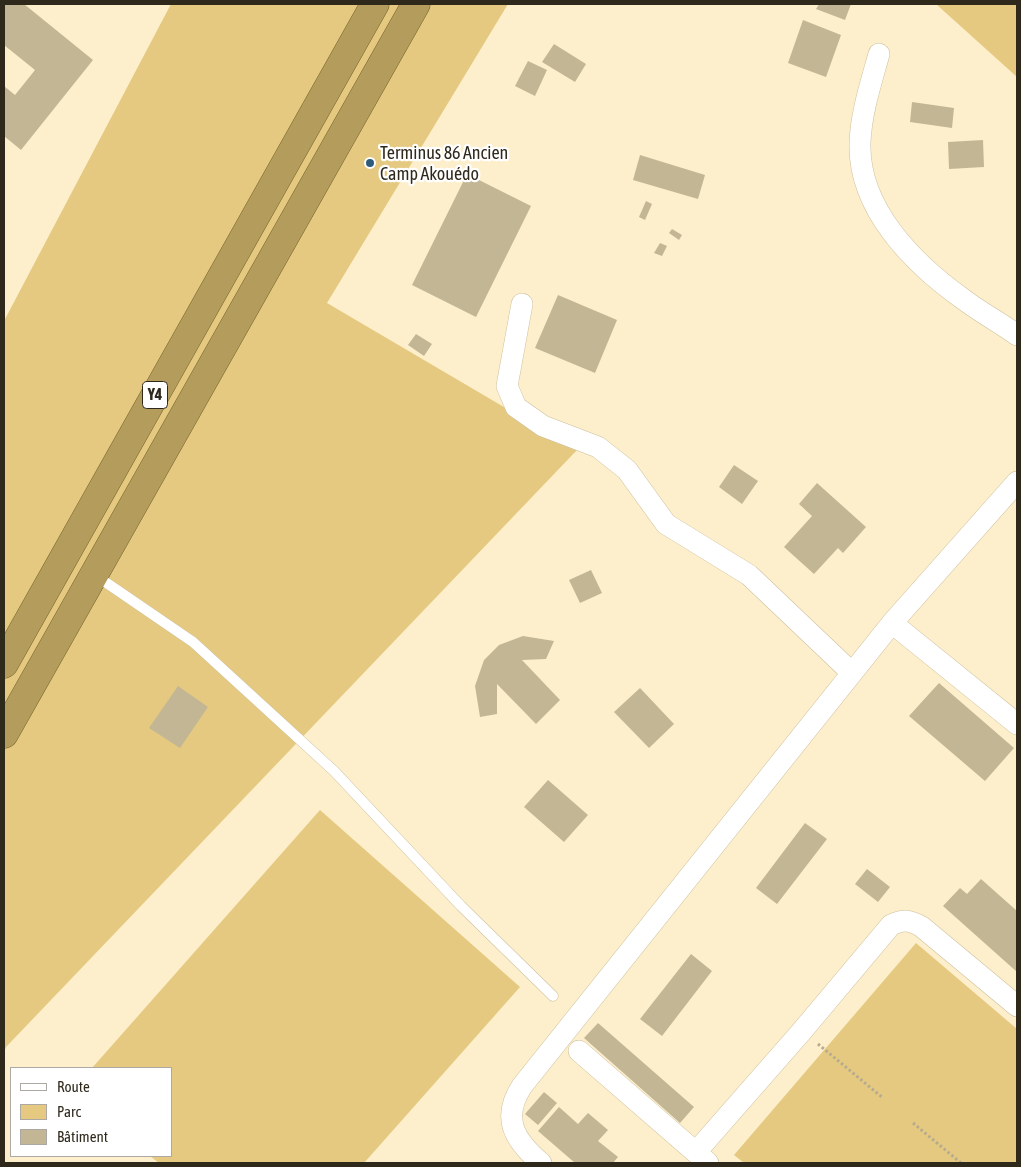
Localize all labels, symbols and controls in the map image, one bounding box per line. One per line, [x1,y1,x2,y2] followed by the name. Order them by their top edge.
[380,142,508,184] place label: Terminus 86 Ancien Camp Akouédo
[364,157,376,169] marker: Terminus 86 Ancien Camp Akouédo
[142,382,168,408] road number: Y4
[10,1067,172,1157] legend
[57,1078,90,1095] text: Route
[57,1103,81,1120] text: Parc
[57,1128,108,1145] text: Bâtiment

